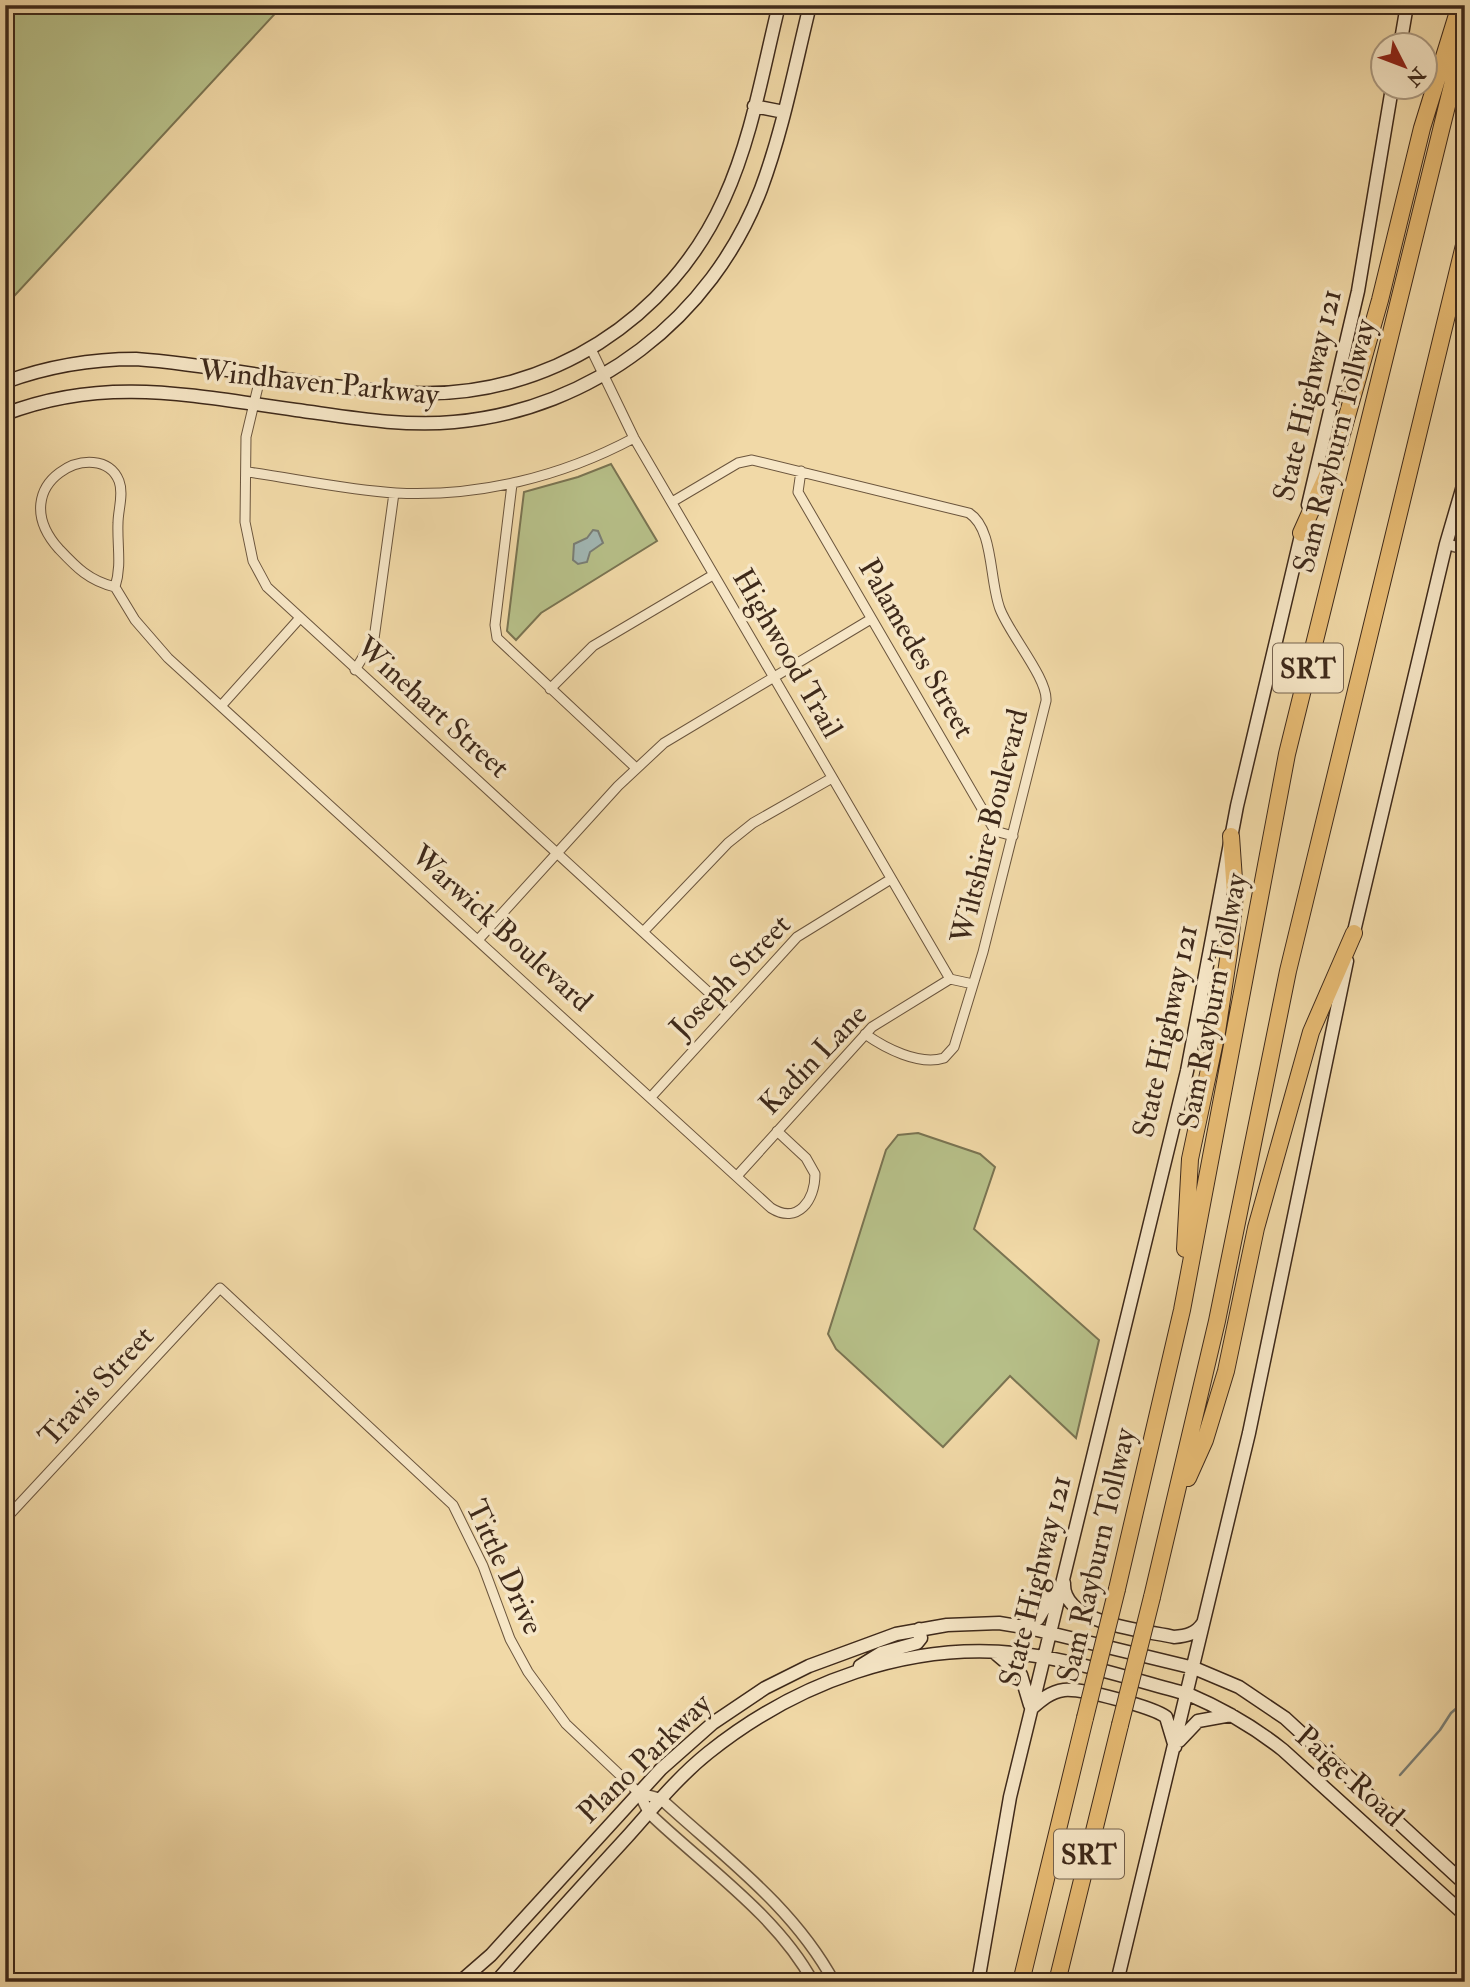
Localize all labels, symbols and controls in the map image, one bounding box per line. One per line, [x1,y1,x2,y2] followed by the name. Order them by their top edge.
[1368,32,1438,102] north arrow
[1401,62,1431,92] text: N
[1265,285,1350,505] street label: State Highway 121
[1285,315,1384,577] street label: Sam Rayburn Tollway
[196,351,442,414] street label: Windhaven Parkway
[850,552,983,745] street label: Palamedes Street
[724,562,851,745] street label: Highwood Trail
[347,628,517,786] street label: Winehart Street
[1273,644,1343,692] road number: SRT
[942,705,1037,948] street label: Wiltshire Boulevard
[403,837,600,1020] street label: Warwick Boulevard
[1170,869,1256,1132] street label: Sam Rayburn Tollway
[661,906,799,1047] street label: Joseph Street
[1125,921,1206,1141] street label: State Highway 121
[751,996,875,1123] street label: Kadin Lane
[31,1318,162,1455] street label: Travis Street
[1049,1424,1144,1686] street label: Sam Rayburn Tollway
[991,1472,1080,1691] street label: State Highway 121
[457,1494,552,1640] street label: Tittle Drive
[570,1685,720,1831] street label: Plano Parkway
[1288,1718,1412,1835] street label: Paige Road
[1054,1829,1124,1878] road number: SRT

